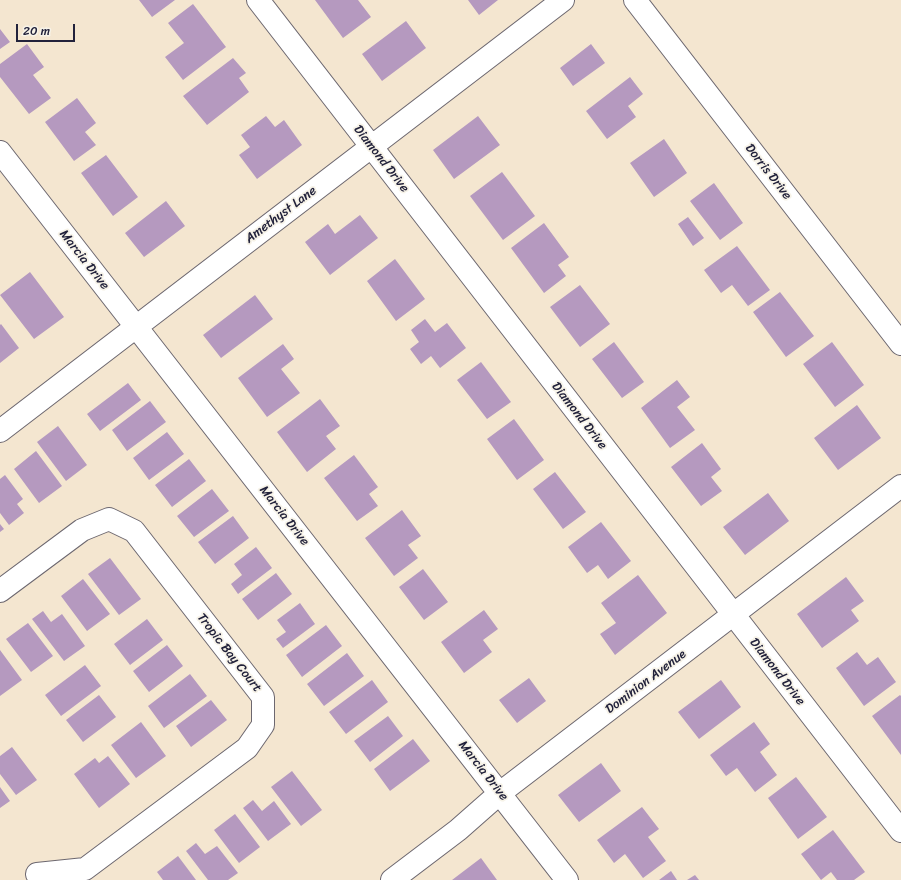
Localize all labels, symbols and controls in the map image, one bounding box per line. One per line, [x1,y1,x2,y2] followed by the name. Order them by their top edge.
[18,16,77,42] scale bar
[23,20,50,42] text: 20 m
[350,122,412,196] street label: Diamond Drive
[741,141,795,203] street label: Dorris Drive
[242,183,320,247] street label: Amethyst Lane
[56,227,112,293] street label: Marcia Drive
[548,379,610,453] street label: Diamond Drive
[256,483,312,549] street label: Marcia Drive
[193,610,265,696] street label: Tropic Bay Court
[746,635,808,709] street label: Diamond Drive
[603,647,689,717] street label: Dominion Avenue
[455,738,511,804] street label: Marcia Drive

